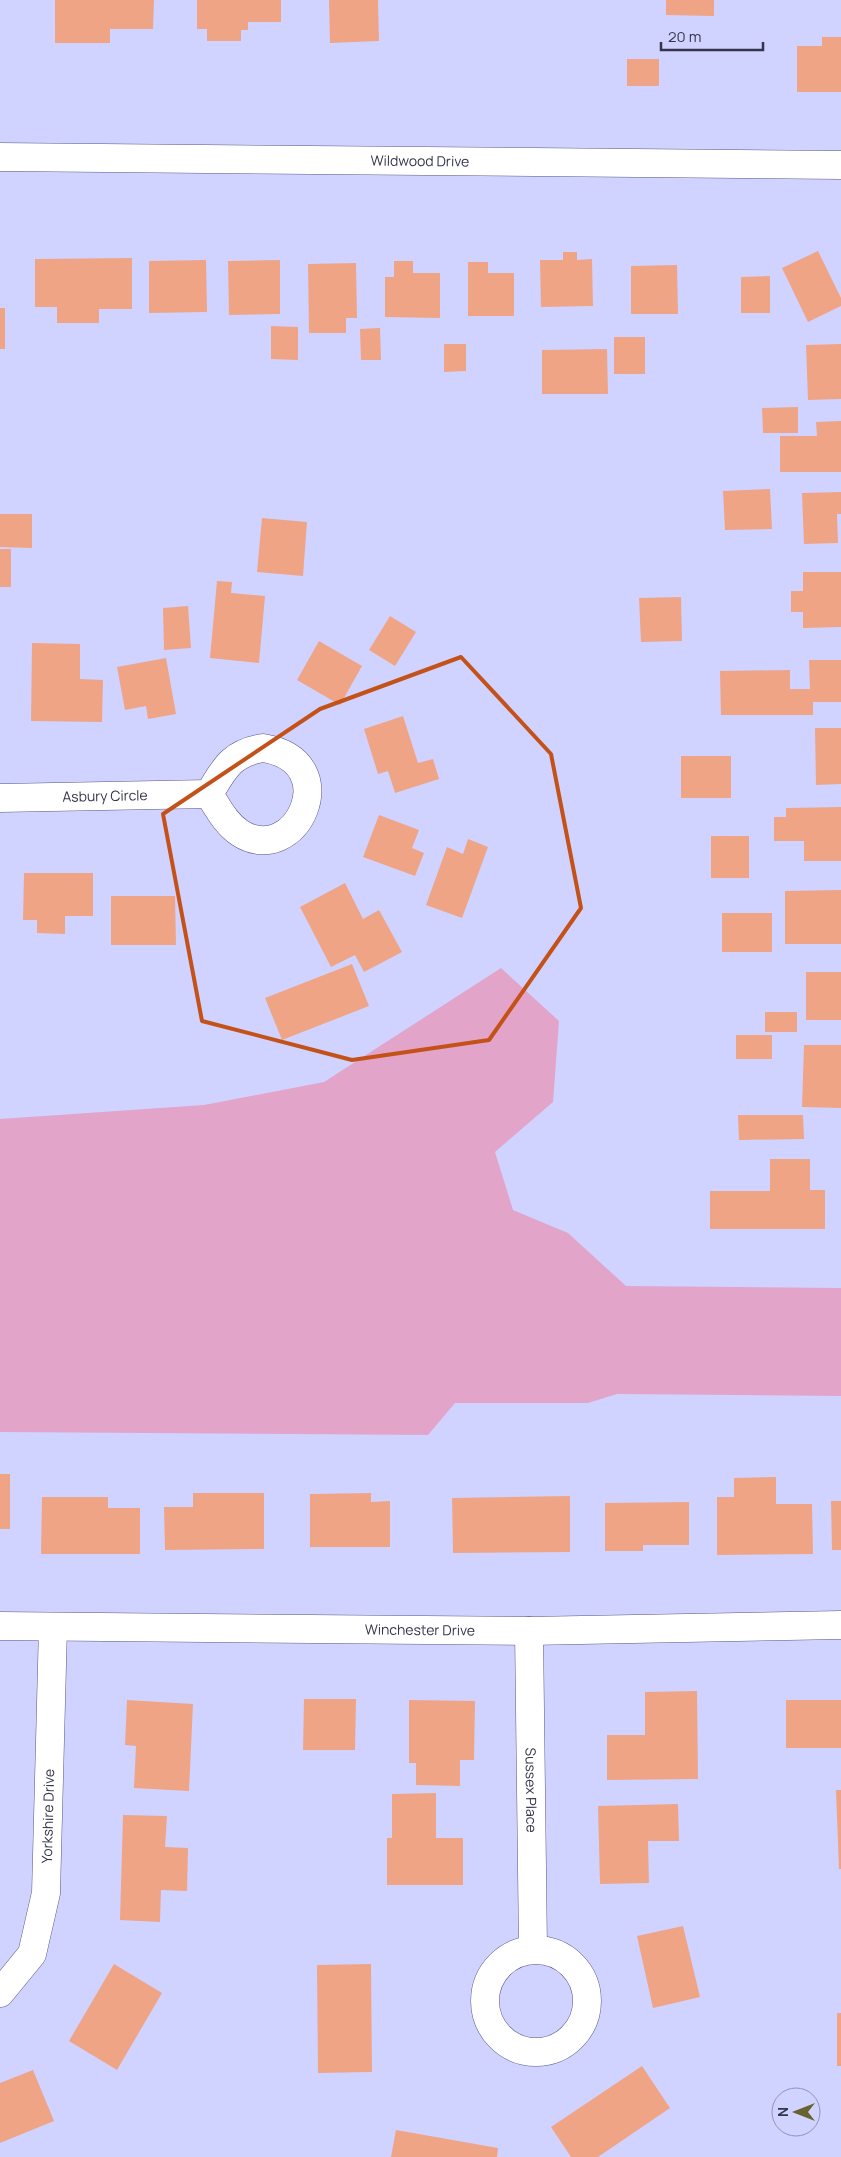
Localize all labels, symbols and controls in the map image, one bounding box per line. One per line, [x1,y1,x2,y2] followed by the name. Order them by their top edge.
[661,20,764,52] scale bar
[668,26,701,47] text: 20 m
[371,151,469,170] street label: Wildwood Drive
[62,785,148,806] street label: Asbury Circle
[365,1619,475,1639] street label: Winchester Drive
[521,1747,542,1833] street label: Sussex Place
[37,1769,58,1864] street label: Yorkshire Drive
[771,2087,821,2137] north arrow
[773,2107,792,2117] text: N

